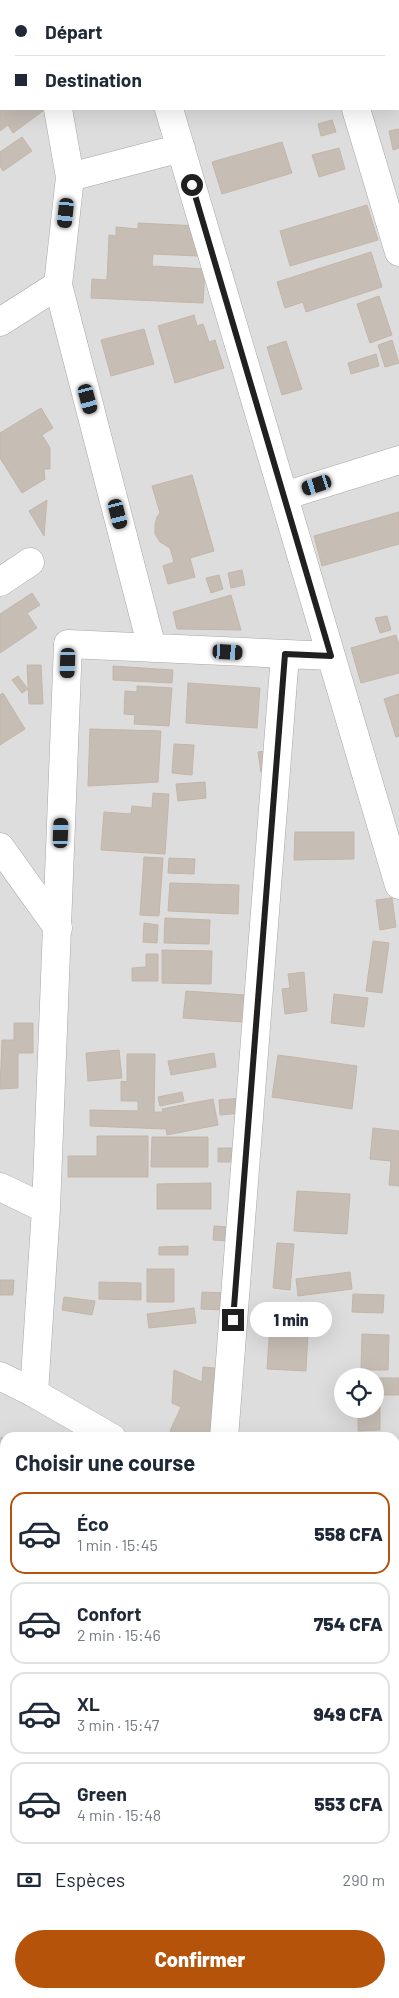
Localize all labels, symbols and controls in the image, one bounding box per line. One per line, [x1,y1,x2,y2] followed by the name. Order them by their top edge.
[45,20,103,43] text: Départ
[45,68,142,91] text: Destination
[181,174,203,196] route start
[56,197,75,229] car
[76,383,99,415] car
[300,473,333,497] car
[107,498,128,530] car
[212,644,243,660] car
[59,648,76,678] car
[52,818,69,848] car
[250,1302,333,1338] callout: 1 min
[222,1309,244,1331] route end
[273,1310,309,1329] text: 1 min
[334,1368,384,1418] map controls
[334,1368,384,1418] button: locate
[15,1449,195,1475] text: Choisir une course
[17,1511,62,1556] icon: car
[77,1512,109,1535] text: Éco
[314,1522,383,1545] text: 558 CFA
[77,1535,158,1554] text: 1 min · 15:45
[17,1601,62,1646] icon: car
[77,1602,141,1625] text: Confort
[314,1612,383,1635] text: 754 CFA
[77,1625,161,1644] text: 2 min · 15:46
[17,1691,62,1736] icon: car
[77,1692,100,1715] text: XL
[313,1702,383,1725] text: 949 CFA
[77,1715,159,1734] text: 3 min · 15:47
[17,1781,62,1826] icon: car
[77,1782,127,1805] text: Green
[314,1792,383,1815] text: 553 CFA
[77,1805,161,1824] text: 4 min · 15:48
[15,1866,43,1894] icon: cash
[55,1868,125,1891] text: Espèces
[343,1870,385,1889] text: 290 m
[15,1930,385,1988] button: Confirmer

